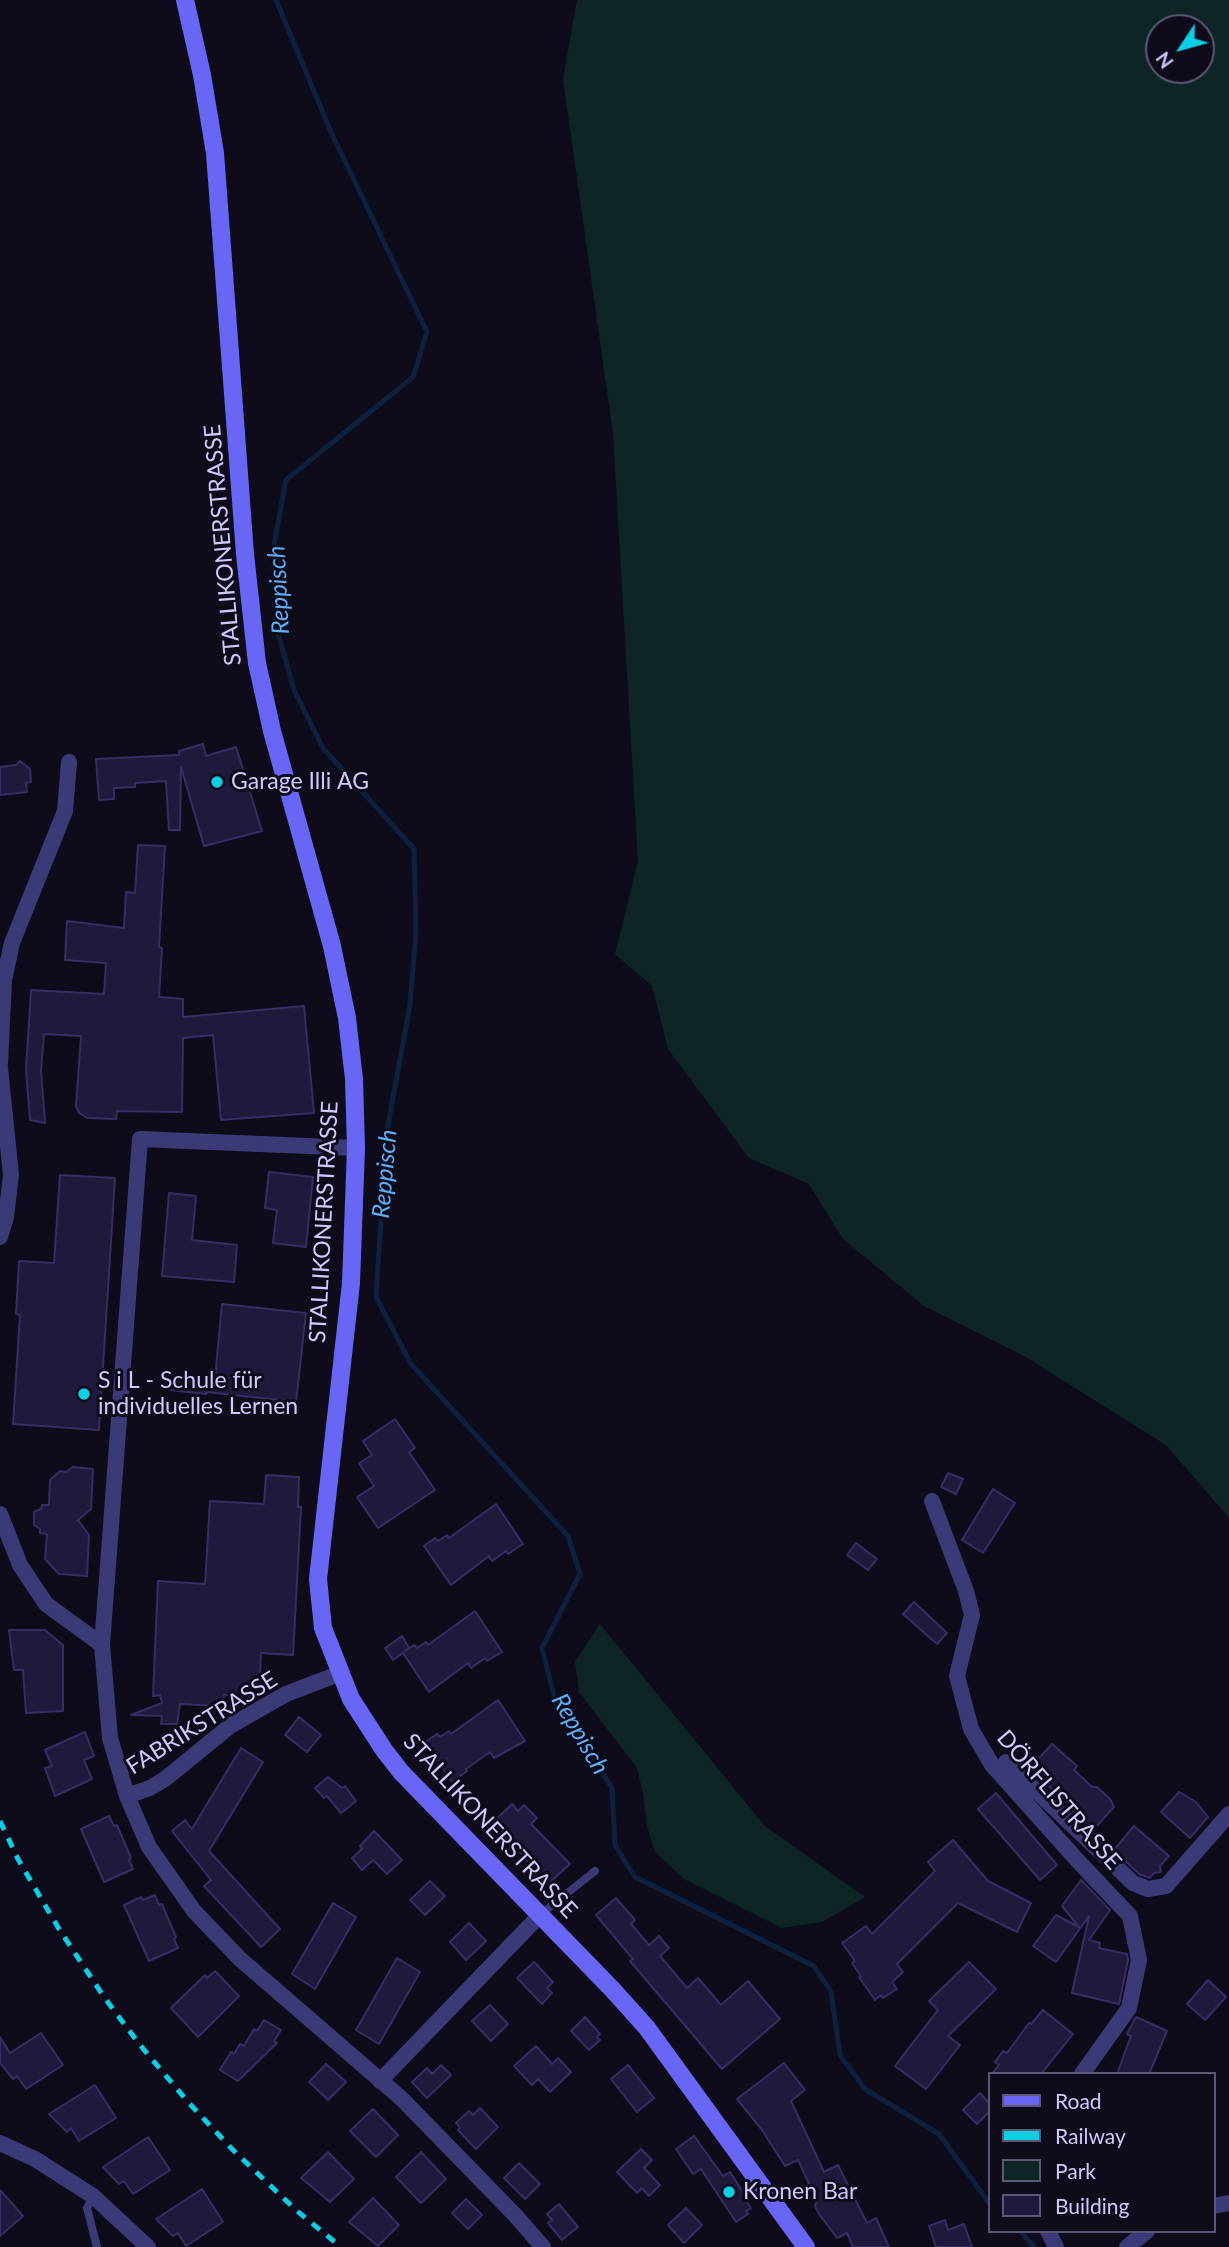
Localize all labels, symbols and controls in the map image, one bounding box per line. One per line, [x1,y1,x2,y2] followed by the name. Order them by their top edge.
[1145,14,1215,84] north arrow
[1151,48,1178,73] text: N
[199,423,247,667] street label: STALLIKONERSTRASSE
[262,545,296,635] water label: Reppisch
[231,768,369,796] place label: Garage Illi AG
[209,774,225,790] marker: Garage Illi AG
[304,1100,344,1344] street label: STALLIKONERSTRASSE
[367,1128,403,1220] water label: Reppisch
[98,1367,298,1421] place label: S i L - Schule für individuelles Lernen
[76,1386,92,1402] marker: S i L - Schule für individuelles Lernen
[122,1666,282,1780] street label: FABRIKSTRASSE
[545,1688,615,1780] water label: Reppisch
[991,1725,1127,1875] street label: DÖRFLISTRASSE
[397,1728,583,1924] street label: STALLIKONERSTRASSE
[988,2072,1215,2233] legend
[1055,2088,1102,2113] text: Road
[1055,2123,1126,2148] text: Railway
[1055,2158,1096,2183] text: Park
[743,2178,857,2206] place label: Kronen Bar
[721,2184,737,2200] marker: Kronen Bar
[1055,2193,1130,2218] text: Building

